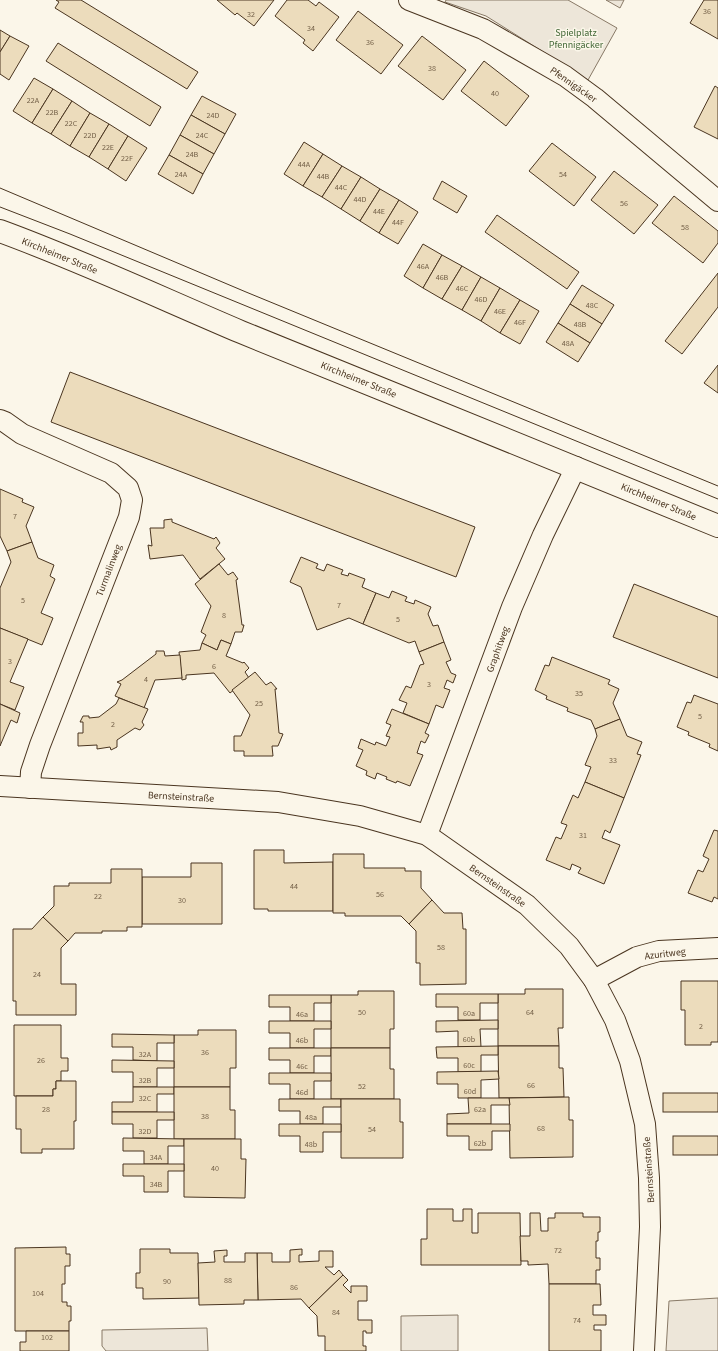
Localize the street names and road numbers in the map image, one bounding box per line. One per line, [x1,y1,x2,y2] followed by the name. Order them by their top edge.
[547,63,600,106] street label: Pfennigäcker
[20,234,100,278] street label: Kirchheimer Straße
[319,358,399,402] street label: Kirchheimer Straße
[619,480,699,524] street label: Kirchheimer Straße
[93,542,125,598] street label: Turmalinweg
[483,624,513,674] street label: Graphitweg
[147,788,214,806] street label: Bernsteinstraße
[466,861,529,911] street label: Bernsteinstraße
[644,945,687,963] street label: Azuritweg
[640,1136,658,1203] street label: Bernsteinstraße

